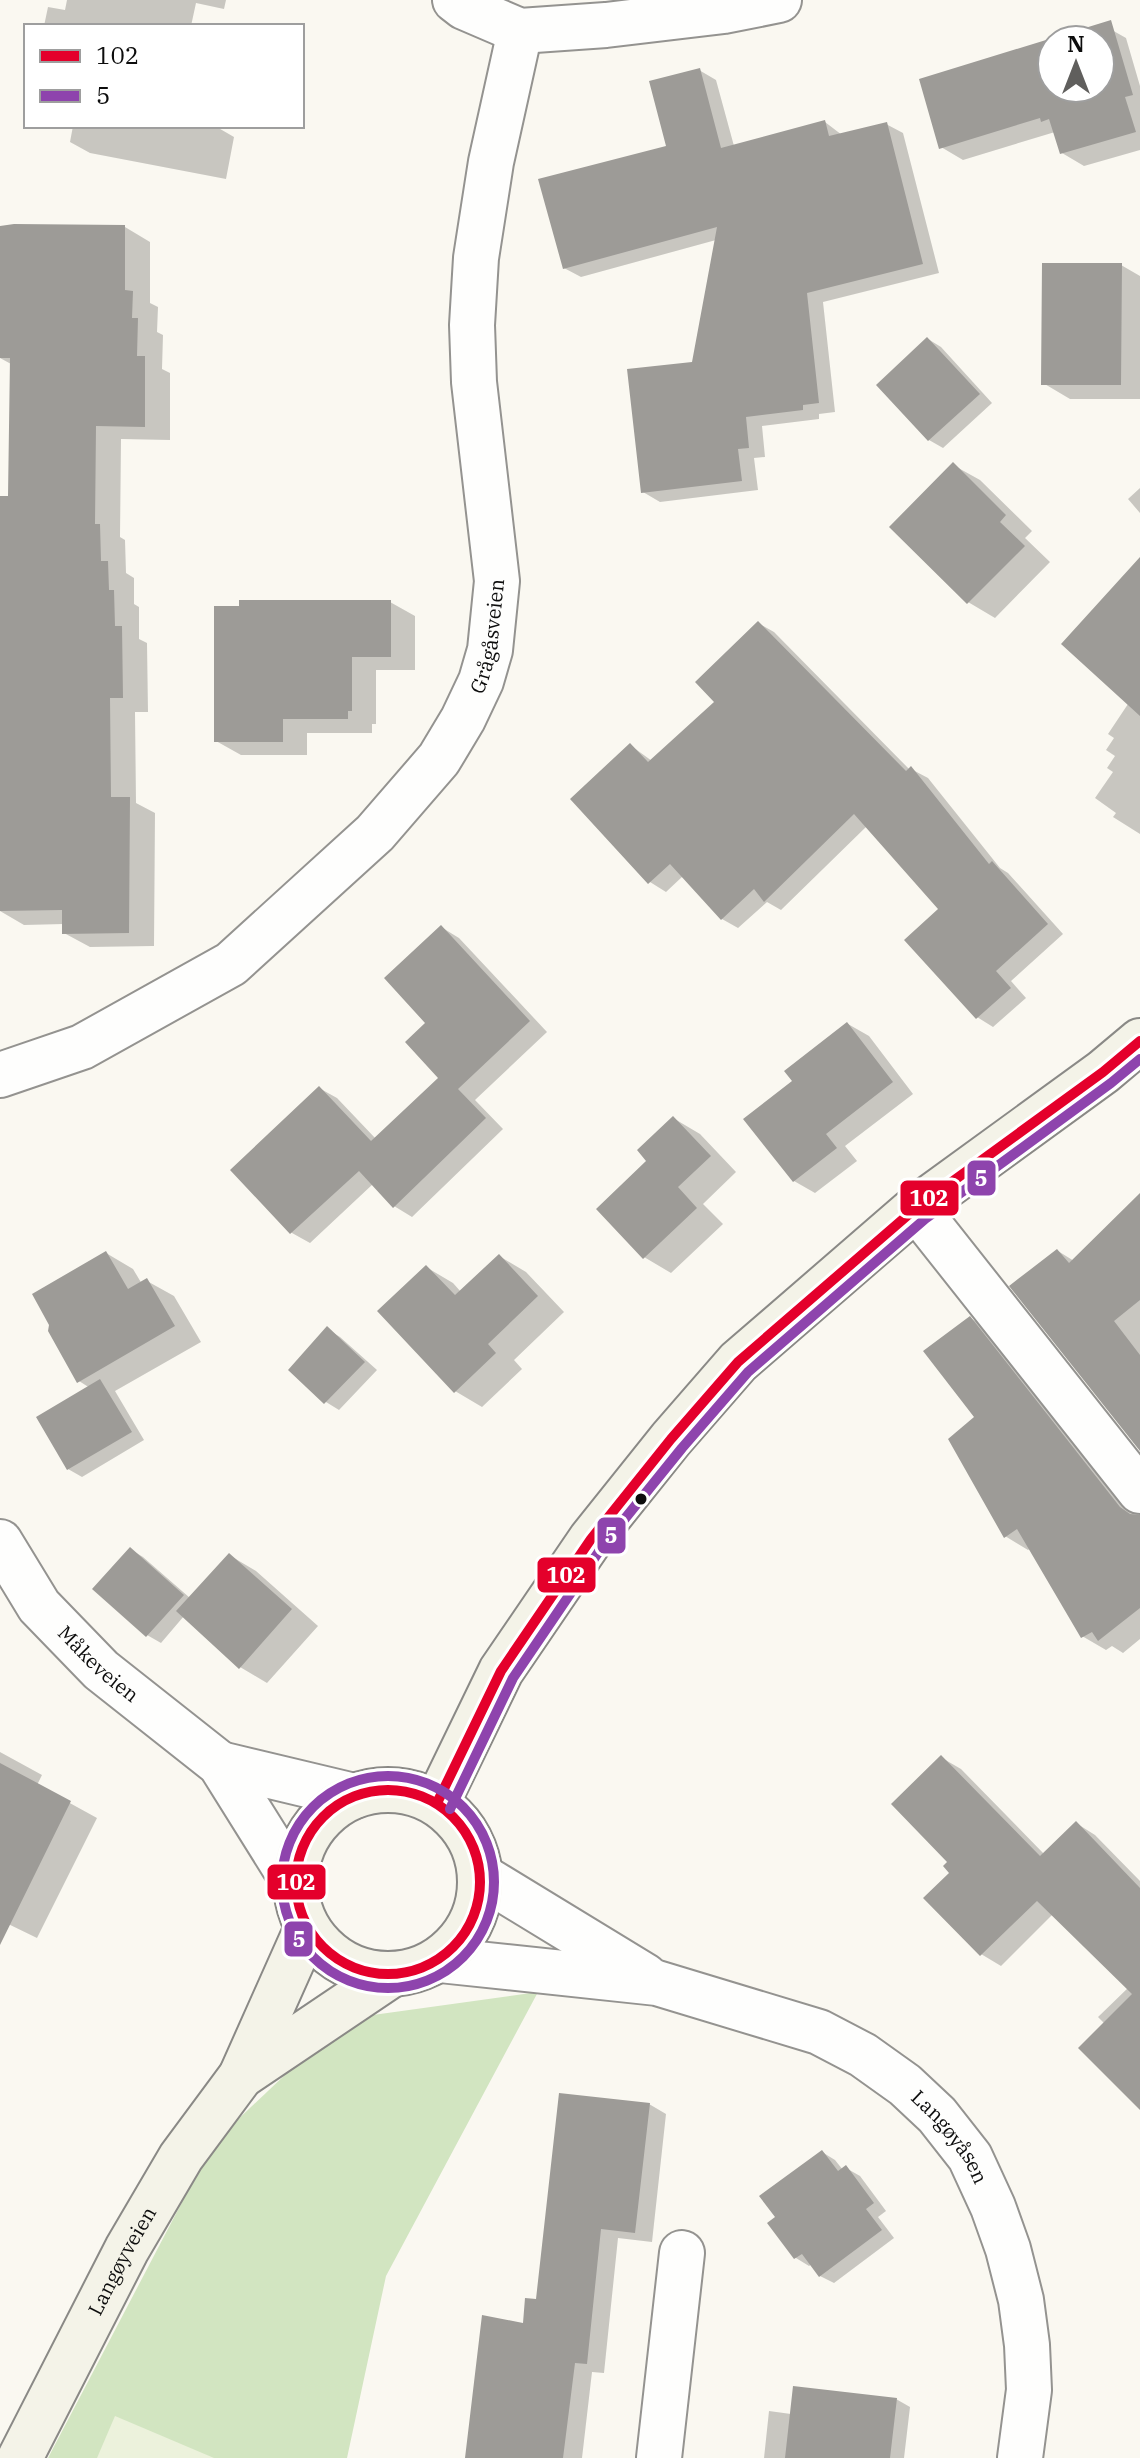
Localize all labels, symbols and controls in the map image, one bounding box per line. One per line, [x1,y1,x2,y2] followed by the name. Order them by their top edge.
[24,24,304,128] legend
[1036,24,1116,104] north arrow
[1067,29,1085,58] text: N
[96,39,139,71] text: 102
[96,79,110,111] text: 5
[463,577,510,698] street label: Grågåsveien
[966,1159,997,1197] line badge: 5
[974,1163,988,1192] text: 5
[899,1179,960,1217] line badge: 102
[909,1183,949,1212] text: 102
[633,1491,649,1507] unlabelled marker
[596,1516,627,1555] line badge: 5
[604,1520,618,1549] text: 5
[536,1556,597,1594] line badge: 102
[546,1560,586,1589] text: 102
[52,1619,145,1708] street label: Måkeveien
[266,1863,327,1901] line badge: 102
[276,1867,316,1896] text: 102
[283,1920,314,1958] line badge: 5
[292,1924,306,1953] text: 5
[906,2084,995,2188] street label: Langøyåsen
[81,2201,162,2320] street label: Langøyveien

